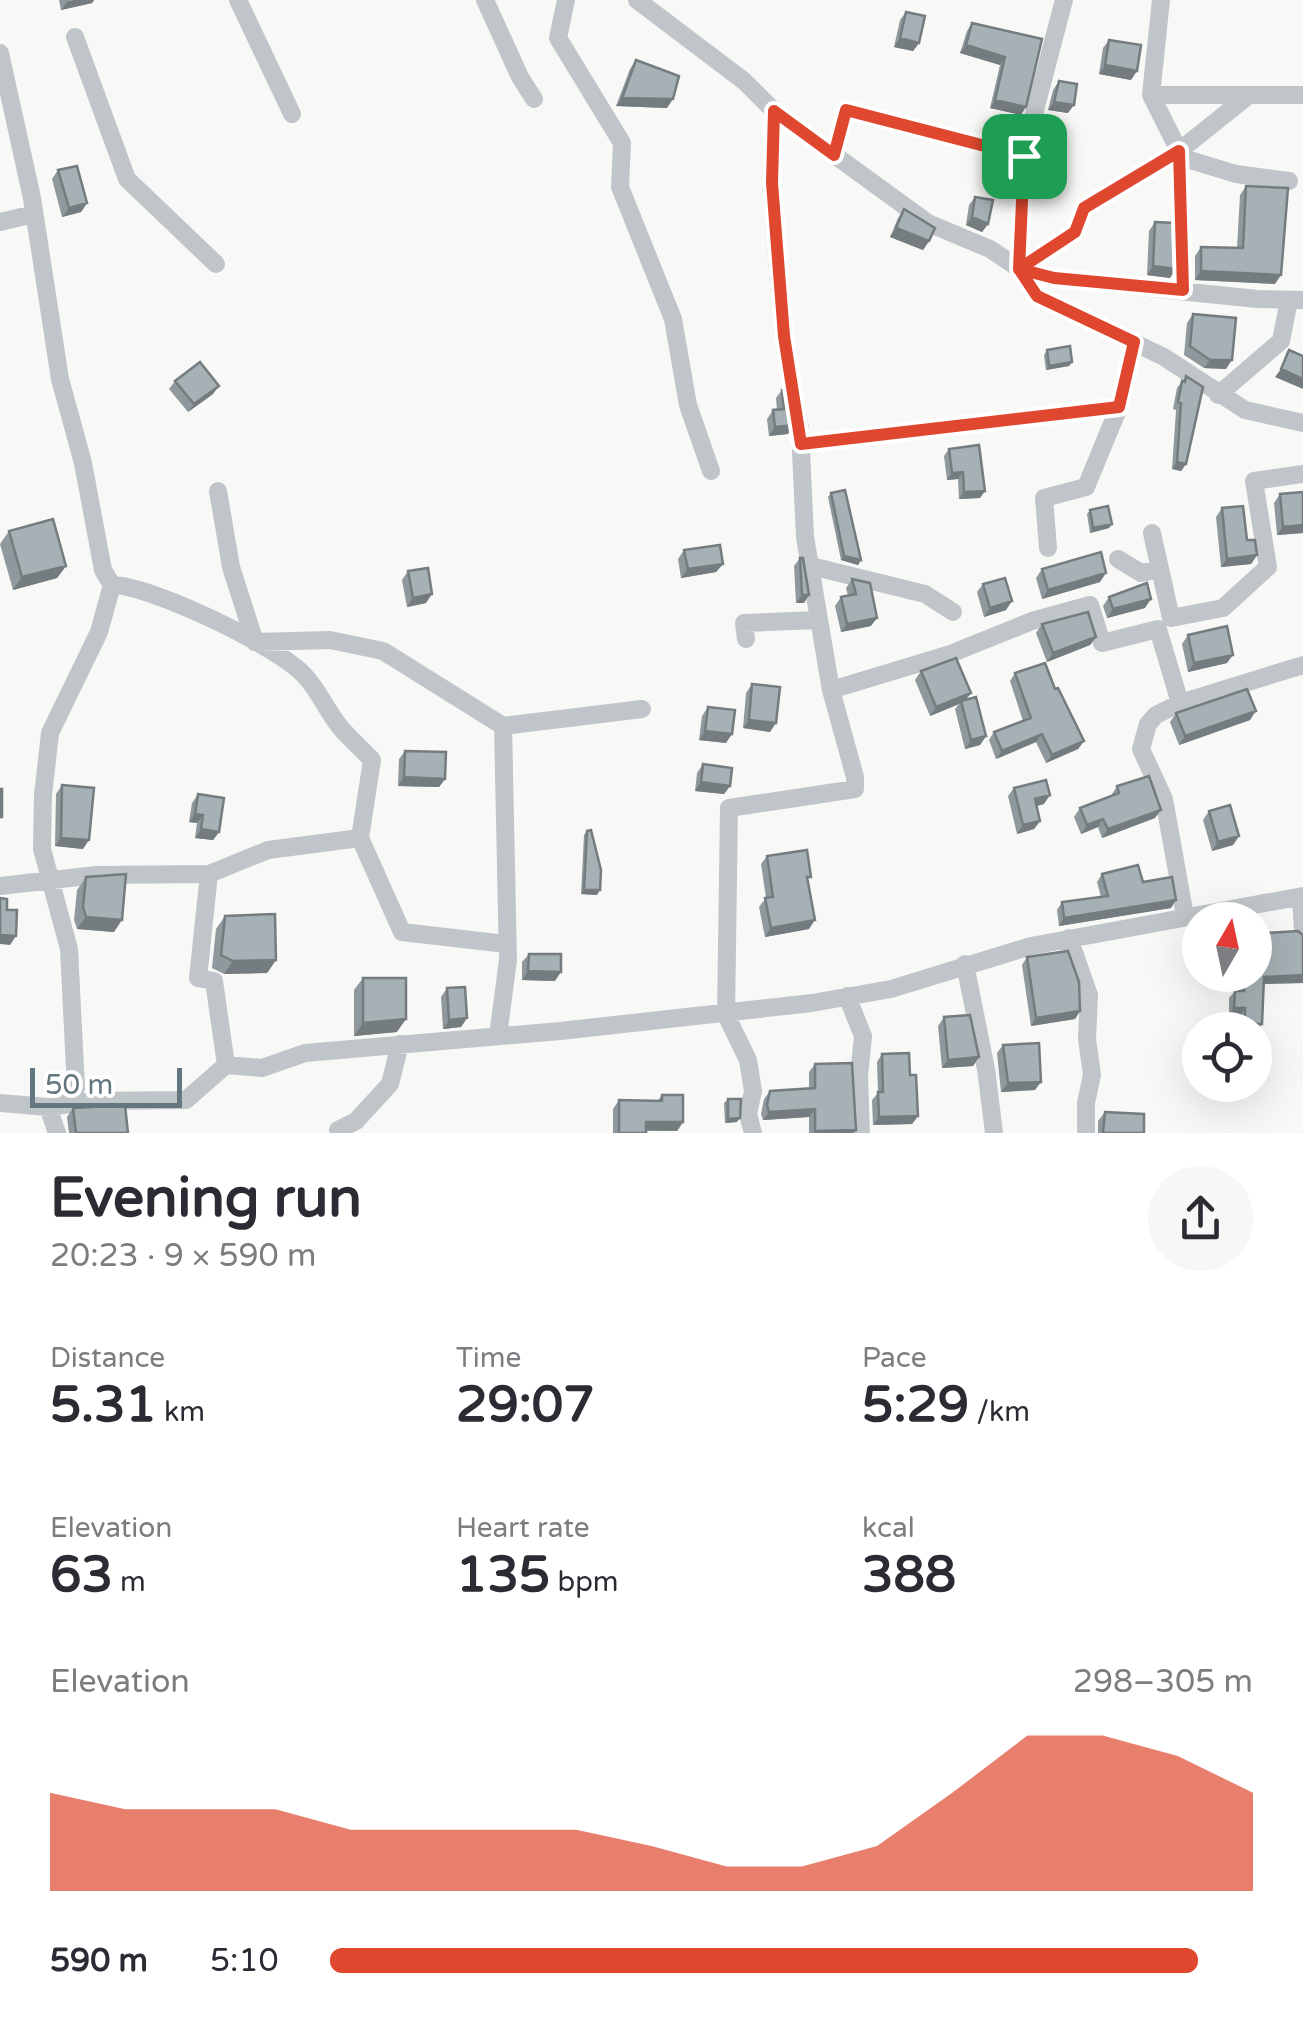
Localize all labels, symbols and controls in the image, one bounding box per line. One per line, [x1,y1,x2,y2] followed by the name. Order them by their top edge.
[982,114,1067,199] pin
[997,129,1052,184] icon: arrive
[1182,902,1272,992] north arrow
[1182,902,1272,1102] map controls
[1182,1012,1272,1102] button: locate
[30,1063,182,1108] scale bar
[45,1068,113,1102] text: 50 m
[50,1166,362,1232] text: Evening run
[1148,1166,1253,1271] button: share
[50,1237,316,1275] text: 20:23 · 9 × 590 m
[50,1341,165,1375] text: Distance
[456,1341,521,1375] text: Time
[862,1341,926,1375] text: Pace
[50,1375,157,1435] text: 5.31
[456,1375,595,1435] text: 29:07
[862,1375,969,1435] text: 5:29
[157,1395,205,1429] text: km
[969,1395,1030,1429] text: /km
[50,1511,172,1545] text: Elevation
[456,1511,590,1545] text: Heart rate
[862,1511,915,1545] text: kcal
[50,1545,113,1605] text: 63
[456,1545,550,1605] text: 135
[862,1545,956,1605] text: 388
[113,1565,146,1599] text: m
[550,1565,619,1599] text: bpm
[50,1663,190,1701] text: Elevation
[1073,1663,1253,1701] text: 298–305 m
[50,1942,148,1980] text: 590 m
[210,1942,279,1980] text: 5:10

